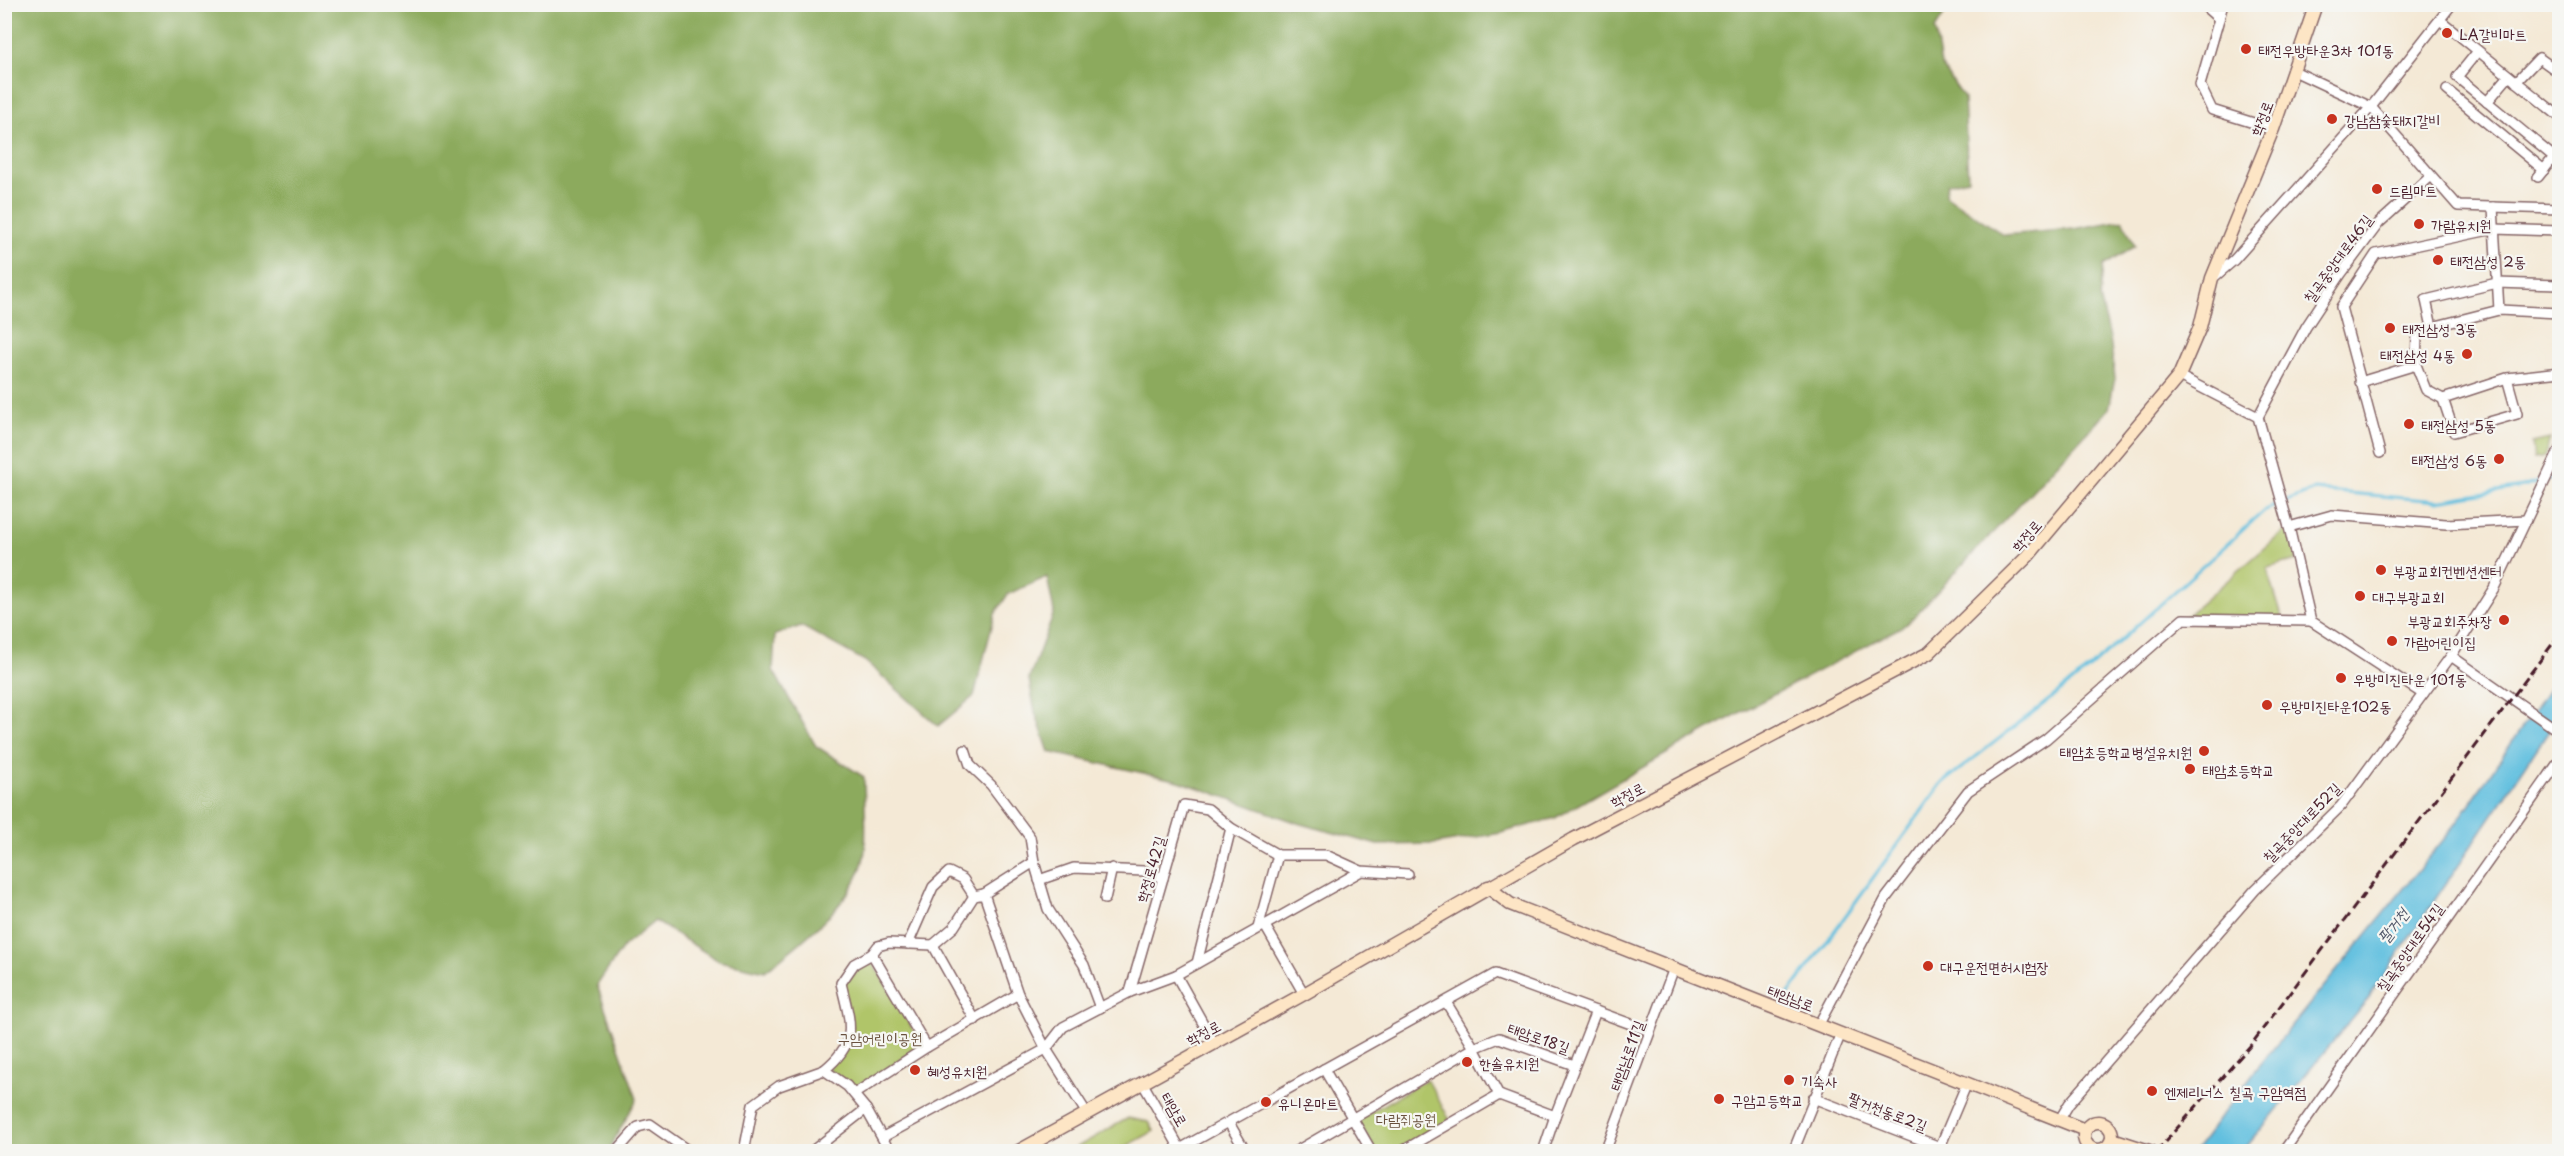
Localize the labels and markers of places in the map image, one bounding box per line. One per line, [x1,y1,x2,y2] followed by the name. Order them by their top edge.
[2459,22,2527,45] place label: LA갈비마트
[2440,26,2454,40] marker: LA갈비마트
[2258,38,2394,61] place label: 태전우방타운3차 101동
[2239,42,2253,56] marker: 태전우방타운3차 101동
[2344,108,2441,131] place label: 강남참숯돼지갈비
[2325,112,2339,126] marker: 강남참숯돼지갈비
[2389,178,2437,201] place label: 드림마트
[2370,182,2384,196] marker: 드림마트
[2431,213,2491,236] place label: 가람유치원
[2412,217,2426,231] marker: 가람유치원
[2450,249,2526,272] place label: 태전삼성 2동
[2431,253,2445,267] marker: 태전삼성 2동
[2402,317,2477,340] place label: 태전삼성 3동
[2383,321,2397,335] marker: 태전삼성 3동
[2380,343,2455,366] place label: 태전삼성 4동
[2460,347,2474,361] marker: 태전삼성 4동
[2421,413,2496,436] place label: 태전삼성 5동
[2402,417,2416,431] marker: 태전삼성 5동
[2411,448,2487,471] place label: 태전삼성 6동
[2492,452,2506,466] marker: 태전삼성 6동
[2393,559,2502,582] place label: 부광교회컨벤션센터
[2374,563,2388,577] marker: 부광교회컨벤션센터
[2372,585,2444,608] place label: 대구부광교회
[2353,589,2367,603] marker: 대구부광교회
[2408,609,2492,632] place label: 부광교회주차장
[2497,613,2511,627] marker: 부광교회주차장
[2404,630,2476,653] place label: 가람어린이집
[2385,634,2399,648] marker: 가람어린이집
[2353,667,2467,690] place label: 우방미진타운 101동
[2334,671,2348,685] marker: 우방미진타운 101동
[2279,694,2391,717] place label: 우방미진타운102동
[2260,698,2274,712] marker: 우방미진타운102동
[2059,740,2192,763] place label: 태암초등학교병설유치원
[2197,744,2211,758] marker: 태암초등학교병설유치원
[2202,758,2274,781] place label: 태암초등학교
[2183,762,2197,776] marker: 태암초등학교
[1940,955,2049,978] place label: 대구운전면허시험장
[1921,959,1935,973] marker: 대구운전면허시험장
[1479,1051,1539,1074] place label: 한솔유치원
[1460,1055,1474,1069] marker: 한솔유치원
[927,1059,987,1082] place label: 혜성유치원
[908,1063,922,1077] marker: 혜성유치원
[1801,1069,1837,1092] place label: 기숙사
[1782,1073,1796,1087] marker: 기숙사
[2164,1080,2307,1103] place label: 엔제리너스 칠곡 구암역점
[2145,1084,2159,1098] marker: 엔제리너스 칠곡 구암역점
[1731,1088,1803,1111] place label: 구암고등학교
[1278,1091,1338,1114] place label: 유니온마트
[1712,1092,1726,1106] marker: 구암고등학교
[1259,1095,1273,1109] marker: 유니온마트

